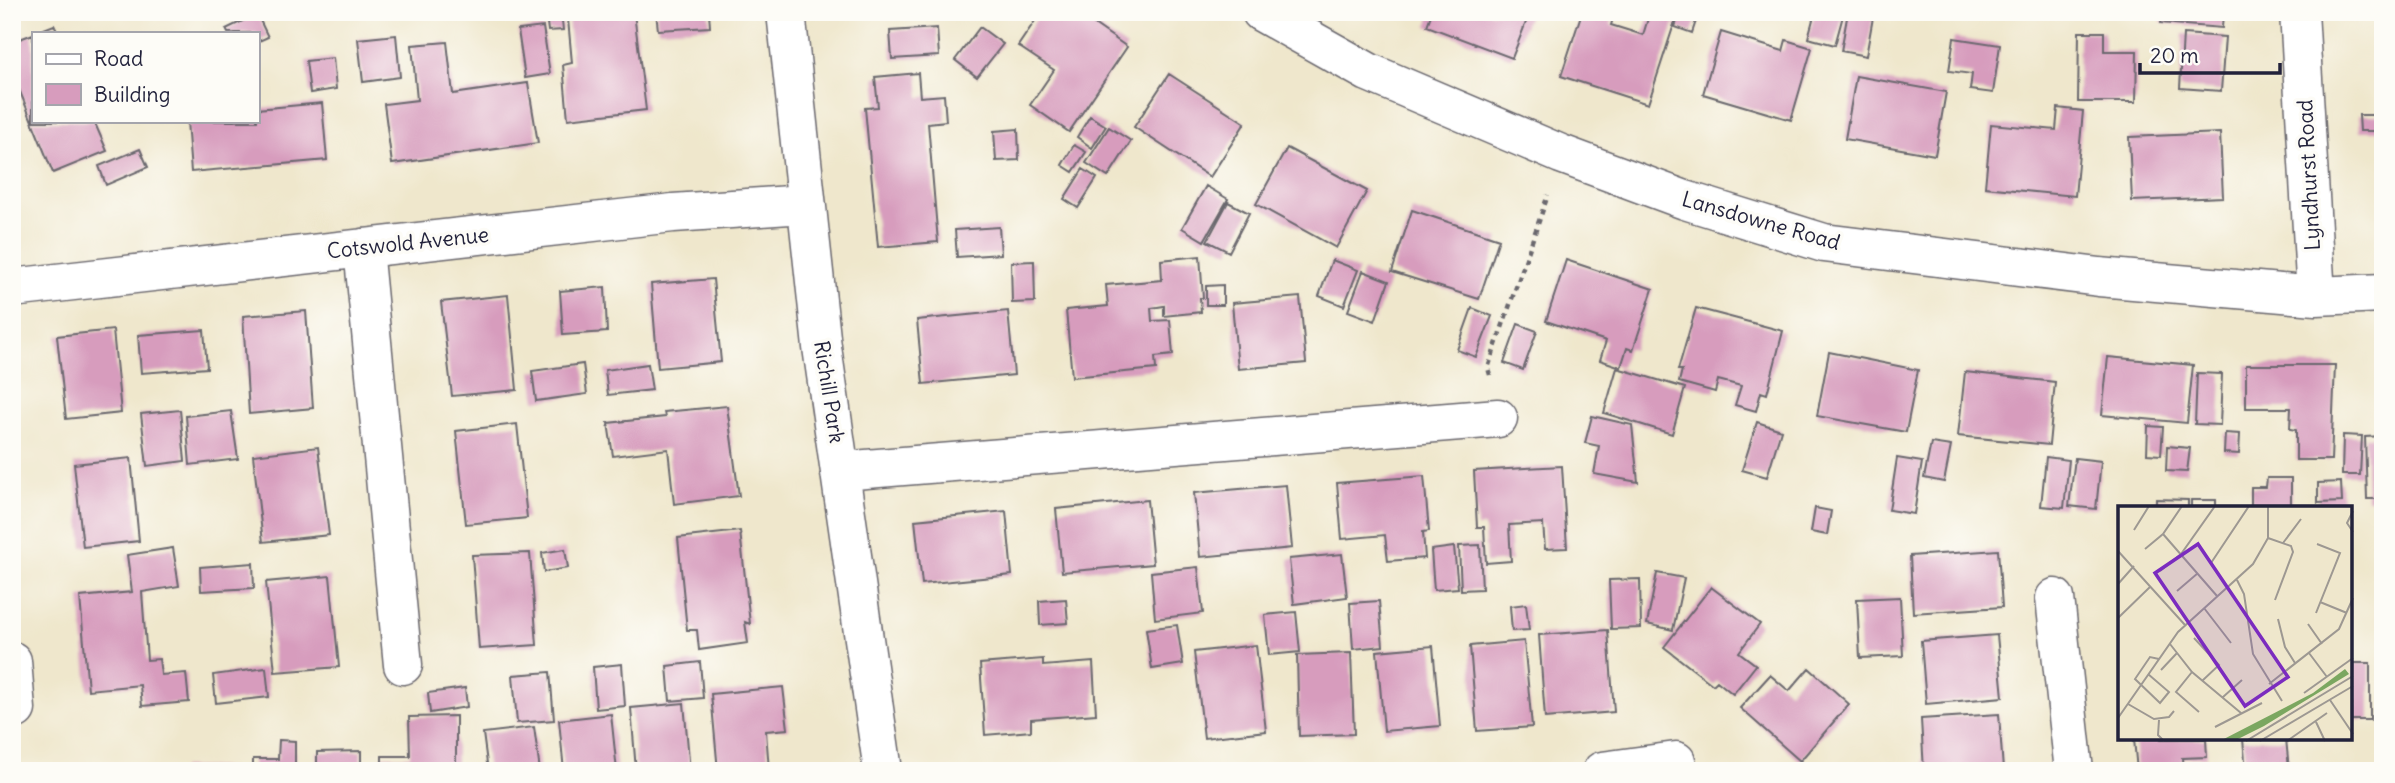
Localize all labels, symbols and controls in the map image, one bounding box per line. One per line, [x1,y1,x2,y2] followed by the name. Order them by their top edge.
[32,32,259,122] legend
[2140,32,2280,76] scale bar
[2150,42,2199,69] text: 20 m
[94,45,143,72] text: Road
[94,81,170,108] text: Building
[2291,99,2326,251] street label: Lyndhurst Road
[1679,185,1843,256] street label: Lansdowne Road
[326,221,490,264] street label: Cotswold Avenue
[808,339,851,445] street label: Richill Park
[2118,506,2353,741] inset map

